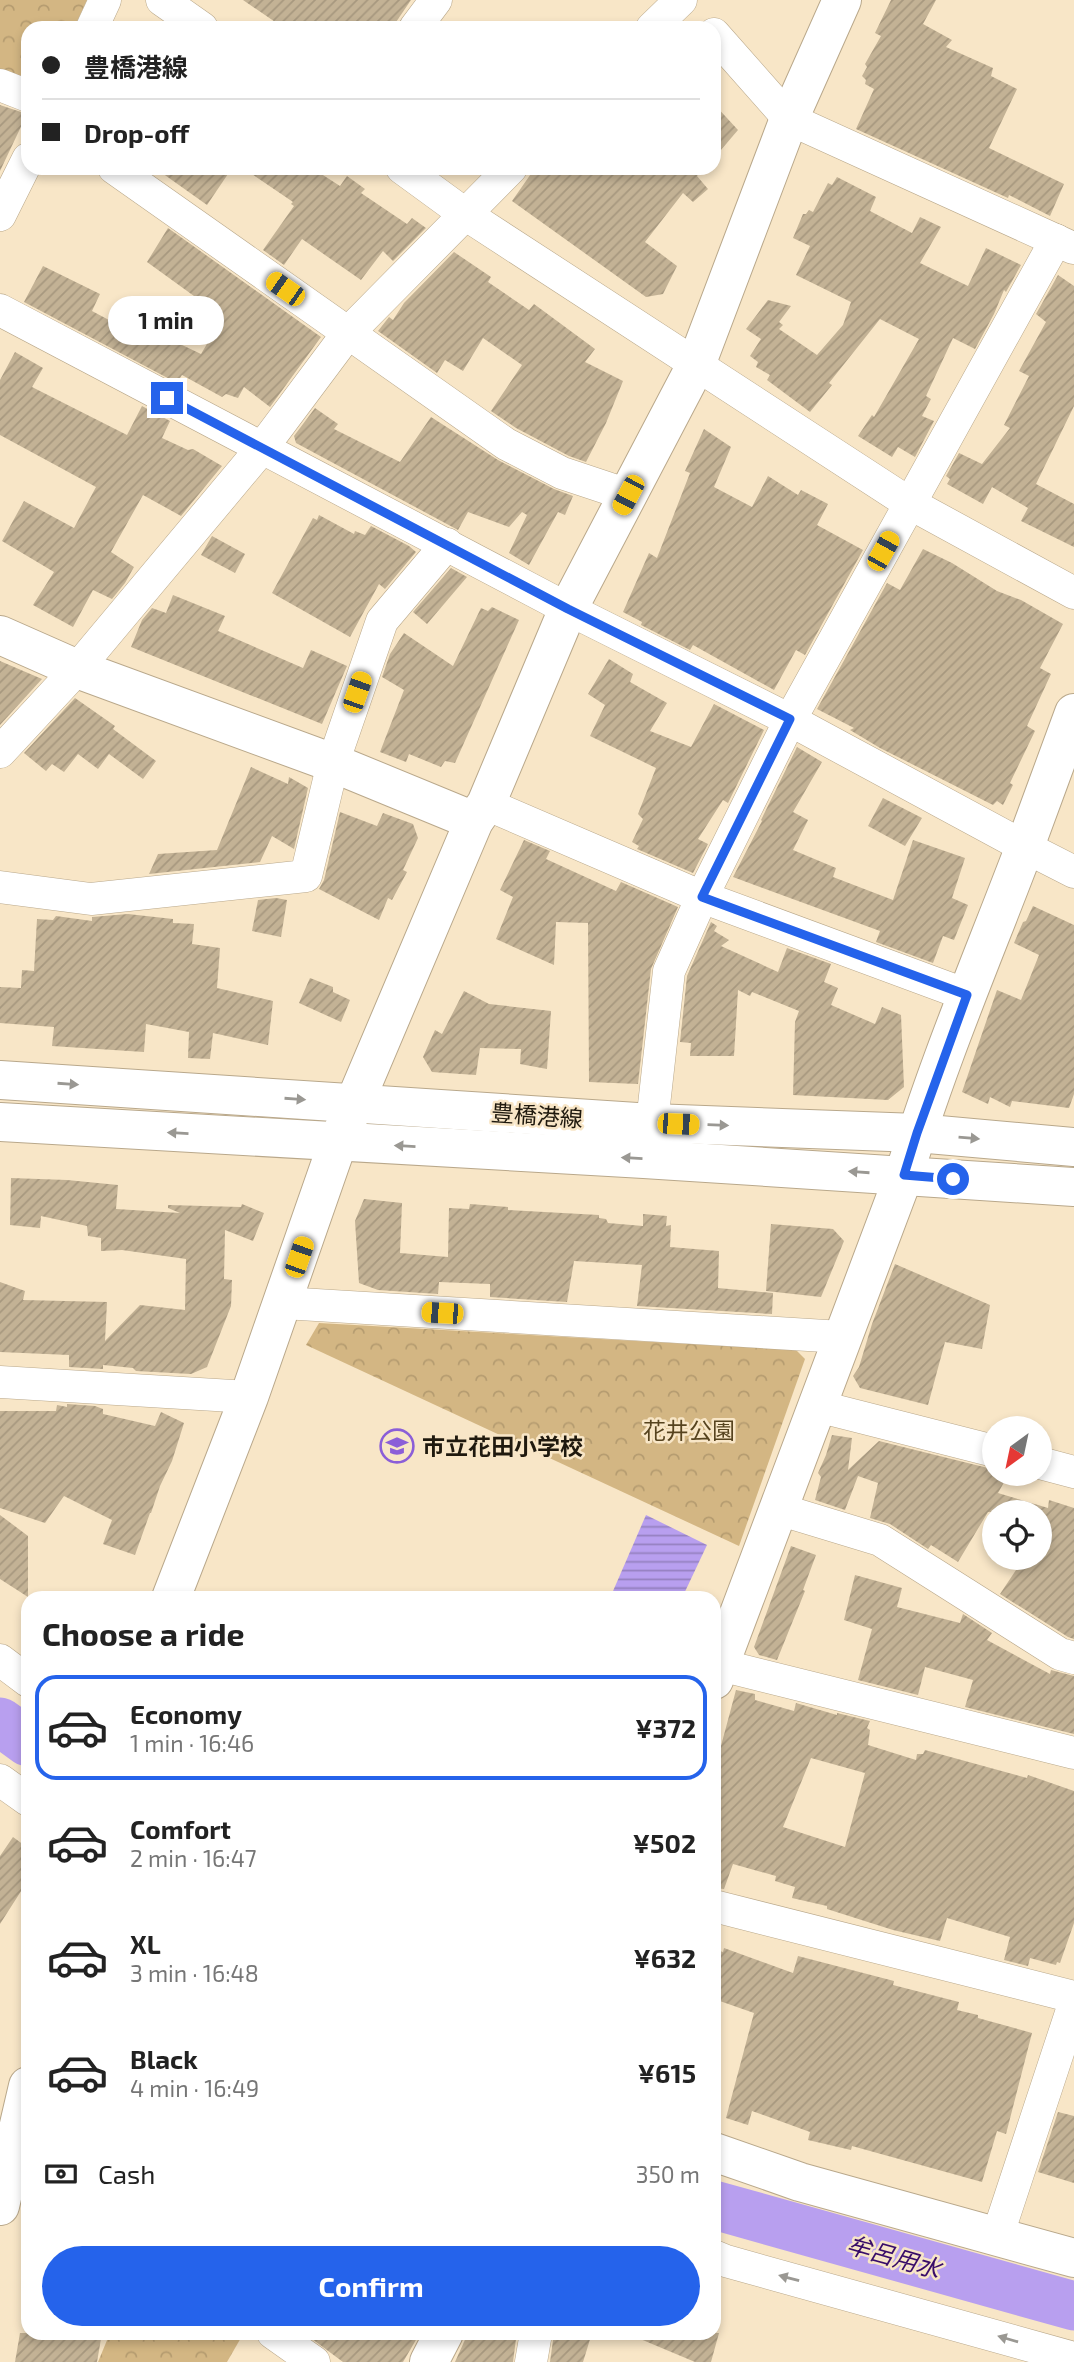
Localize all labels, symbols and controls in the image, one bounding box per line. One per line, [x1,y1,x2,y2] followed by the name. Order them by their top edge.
[84,51,188,82] text: 豊橋港線
[84,117,189,148] text: Drop-off
[262,268,309,310] car
[109,296,225,346] callout: 1 min
[138,306,194,334] text: 1 min
[151,382,183,414] route end
[609,472,648,518] car
[864,528,903,574] car
[341,669,374,715] car
[57,1079,79,1090] one-way arrow
[284,1093,306,1104] one-way arrow
[490,1098,584,1132] street label: 豊橋港線
[657,1113,700,1135] car
[707,1120,729,1131] one-way arrow
[167,1127,189,1138] one-way arrow
[959,1133,981,1144] one-way arrow
[394,1140,416,1151] one-way arrow
[621,1153,643,1164] one-way arrow
[937,1163,969,1195] route start
[848,1167,870,1178] one-way arrow
[283,1234,316,1280] car
[421,1301,464,1325] car
[643,1416,735,1444] park label: 花井公園
[982,1416,1052,1486] north arrow
[982,1416,1052,1570] map controls
[378,1427,416,1465] school or university icon: 市立花田小学校
[422,1432,583,1460] place label: 市立花田小学校
[982,1500,1052,1570] button: locate
[42,1614,245,1652] text: Choose a ride
[46,1696,109,1759] icon: car
[130,1698,242,1729] text: Economy
[635,1712,696,1743] text: ¥372
[130,1729,254,1757] text: 1 min · 16:46
[46,1811,109,1874] icon: car
[130,1813,231,1844] text: Comfort
[633,1827,696,1858] text: ¥502
[130,1844,257,1872] text: 2 min · 16:47
[46,1926,109,1989] icon: car
[130,1928,161,1959] text: XL
[634,1942,696,1973] text: ¥632
[130,1959,259,1987] text: 3 min · 16:48
[46,2041,109,2104] icon: car
[130,2043,198,2074] text: Black
[638,2057,696,2088] text: ¥615
[130,2074,259,2102] text: 4 min · 16:49
[42,2155,80,2193] icon: cash
[98,2158,155,2189] text: Cash
[636,2160,700,2188] text: 350 m
[844,2229,947,2284] water label: 牟呂用水
[42,2246,700,2326] button: Confirm
[778,2273,799,2283] one-way arrow
[997,2334,1018,2344] one-way arrow

